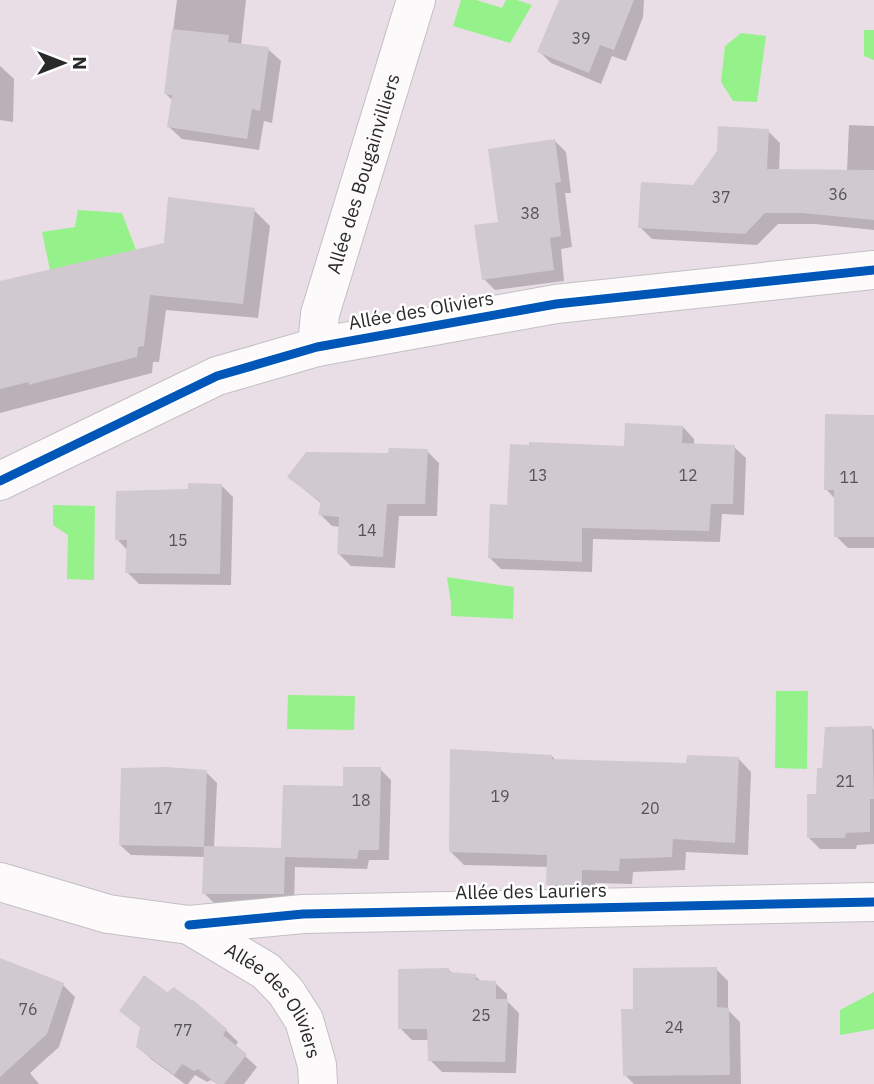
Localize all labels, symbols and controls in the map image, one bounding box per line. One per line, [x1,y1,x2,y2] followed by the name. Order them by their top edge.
[28,28,98,98] north arrow
[571,28,591,48] house number: 39
[68,56,92,70] text: N
[321,70,405,277] street label: Allée des Bougainvilliers
[828,184,848,204] house number: 36
[711,187,731,207] house number: 37
[520,203,540,223] house number: 38
[346,285,496,335] street label: Allée des Oliviers
[528,465,548,485] house number: 13
[678,465,698,485] house number: 12
[839,467,859,487] house number: 11
[357,520,377,540] house number: 14
[168,530,188,550] house number: 15
[835,771,855,791] house number: 21
[490,786,510,806] house number: 19
[351,790,371,810] house number: 18
[153,798,173,818] house number: 17
[640,798,660,818] house number: 20
[455,878,607,904] street label: Allée des Lauriers
[221,937,326,1061] street label: Allée des Oliviers
[18,999,38,1019] house number: 76
[471,1005,491,1025] house number: 25
[664,1017,684,1037] house number: 24
[173,1020,193,1040] house number: 77

